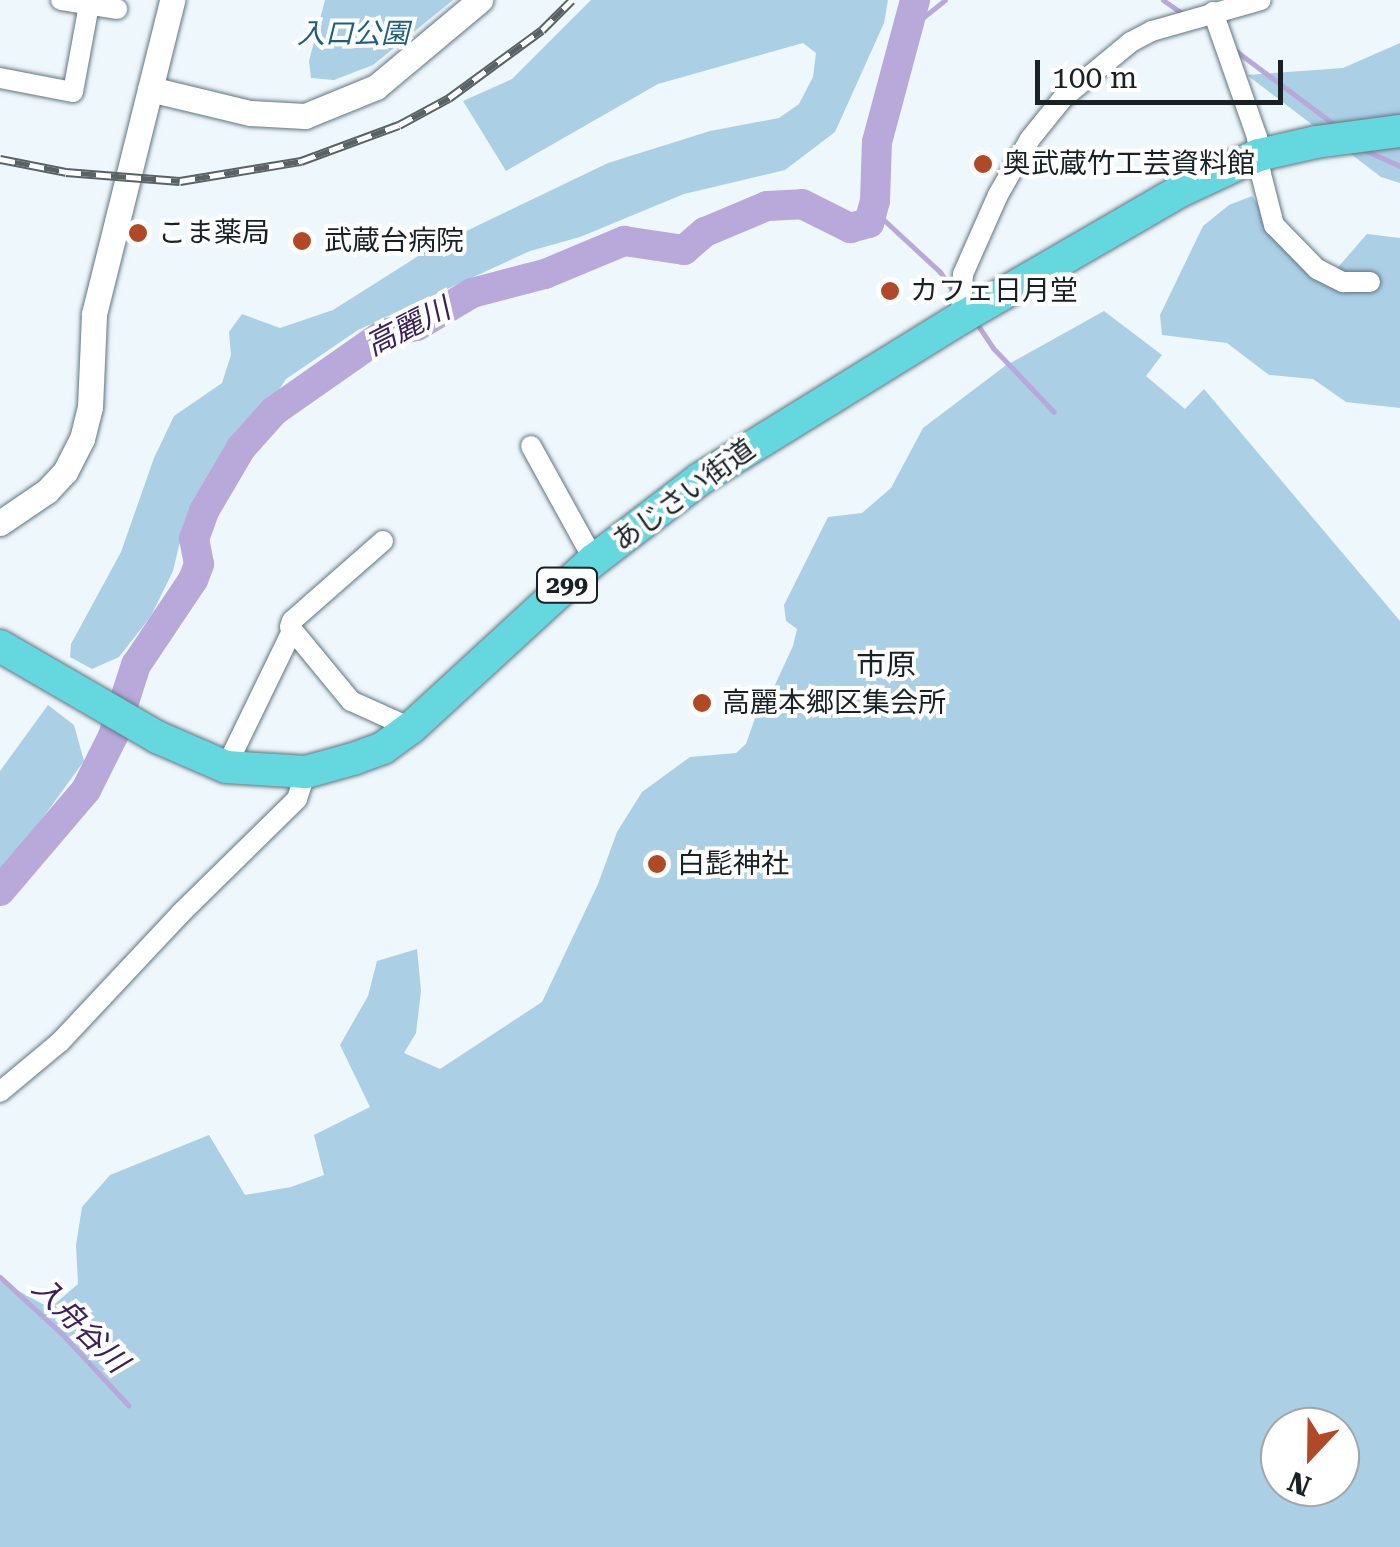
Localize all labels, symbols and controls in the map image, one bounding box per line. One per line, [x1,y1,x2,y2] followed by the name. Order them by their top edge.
[297,17,409,51] park label: 入口公園
[1040,40,1288,102] scale bar
[1052,60,1137,95] text: 100 m
[1003,147,1255,181] place label: 奥武蔵竹工芸資料館
[972,153,994,175] marker: 奥武蔵竹工芸資料館
[158,216,270,250] place label: こま薬局
[127,222,149,244] marker: こま薬局
[324,224,464,258] place label: 武蔵台病院
[289,228,315,254] marker: 武蔵台病院
[910,274,1078,308] place label: カフェ日月堂
[879,280,901,302] marker: カフェ日月堂
[360,291,456,363] water label: 高麗川
[606,432,762,558] street label: あじさい街道
[534,565,600,605] road number: 299
[856,647,916,683] district label: 市原
[722,686,946,720] place label: 高麗本郷区集会所
[691,692,713,714] marker: 高麗本郷区集会所
[677,847,789,881] place label: 白髭神社
[646,853,668,875] marker: 白髭神社
[25,1270,135,1380] water label: 入舟谷川
[1260,1407,1360,1507] north arrow
[1283,1464,1316,1503] text: N

